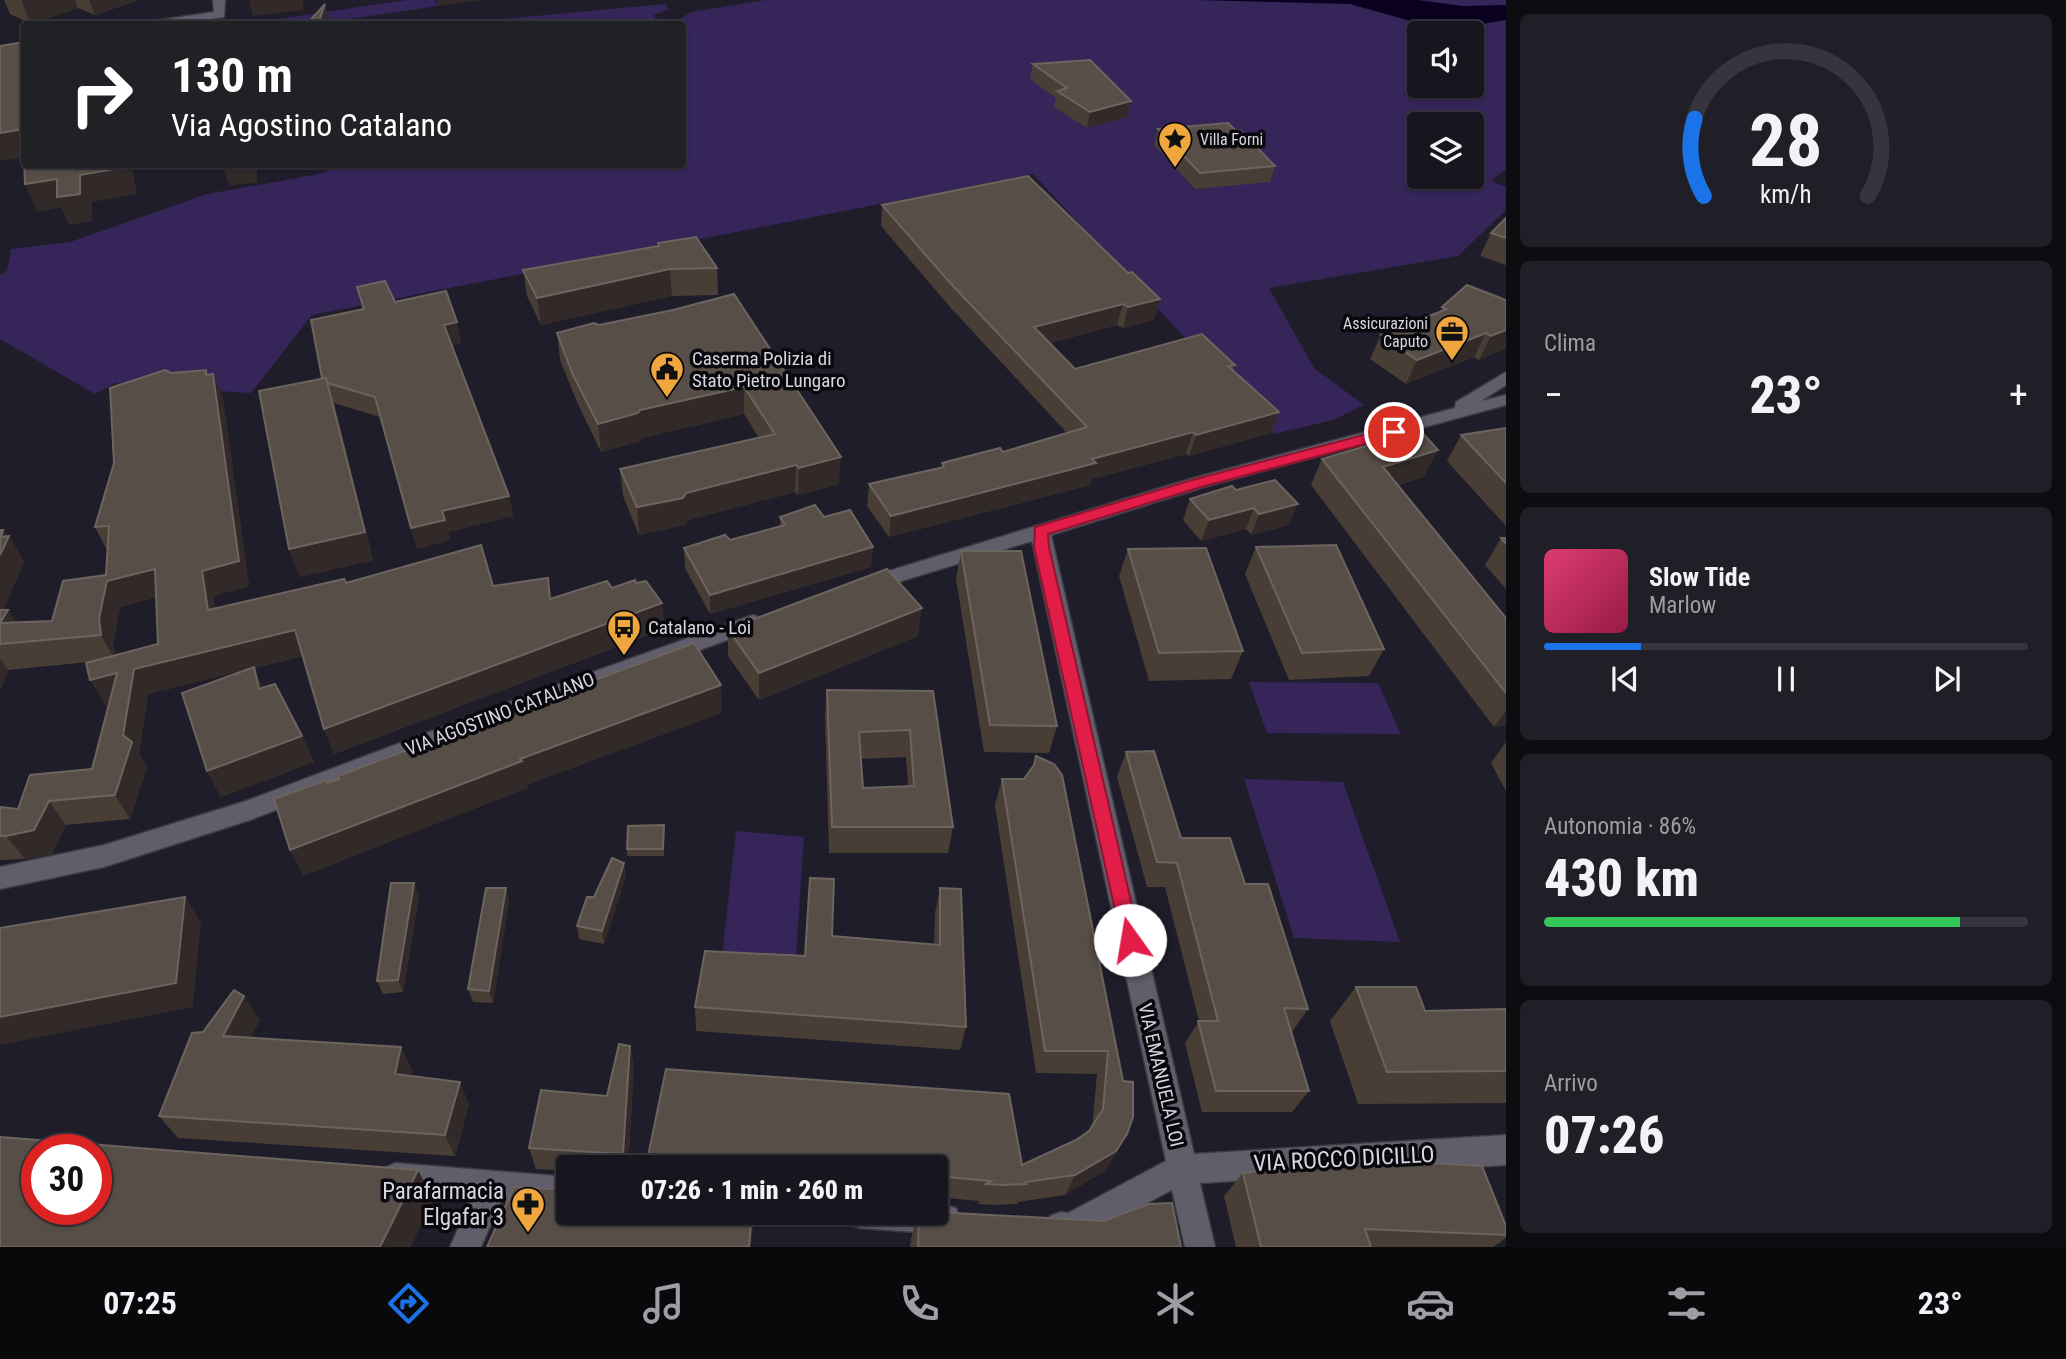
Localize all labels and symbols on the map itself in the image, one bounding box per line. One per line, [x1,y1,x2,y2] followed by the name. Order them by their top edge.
[1156,120,1194,169] place icon: Villa Forni
[1200,130,1263,149] place label: Villa Forni
[1433,313,1471,362] office icon: Assicurazioni Caputo
[1343,314,1428,351] place label: Assicurazioni Caputo
[692,347,845,392] place label: Caserma Polizia di Stato Pietro Lungaro
[648,350,686,399] public building icon: Caserma Polizia di Stato Pietro Lungaro
[1364,402,1424,462] pin
[605,608,643,657] bus stop icon: Catalano - Loi
[648,616,751,639] place label: Catalano - Loi
[402,667,598,761] street label: VIA AGOSTINO CATALANO
[1093,903,1167,977] position arrow
[1133,1001,1189,1149] street label: VIA EMANUELA LOI
[21,1134,112,1225] speed limit sign: 30
[1253,1141,1435,1177] street label: VIA ROCCO DICILLO
[382,1178,504,1231] place label: Parafarmacia Elgafar 3
[509,1185,547,1234] pharmacy icon: Parafarmacia Elgafar 3

